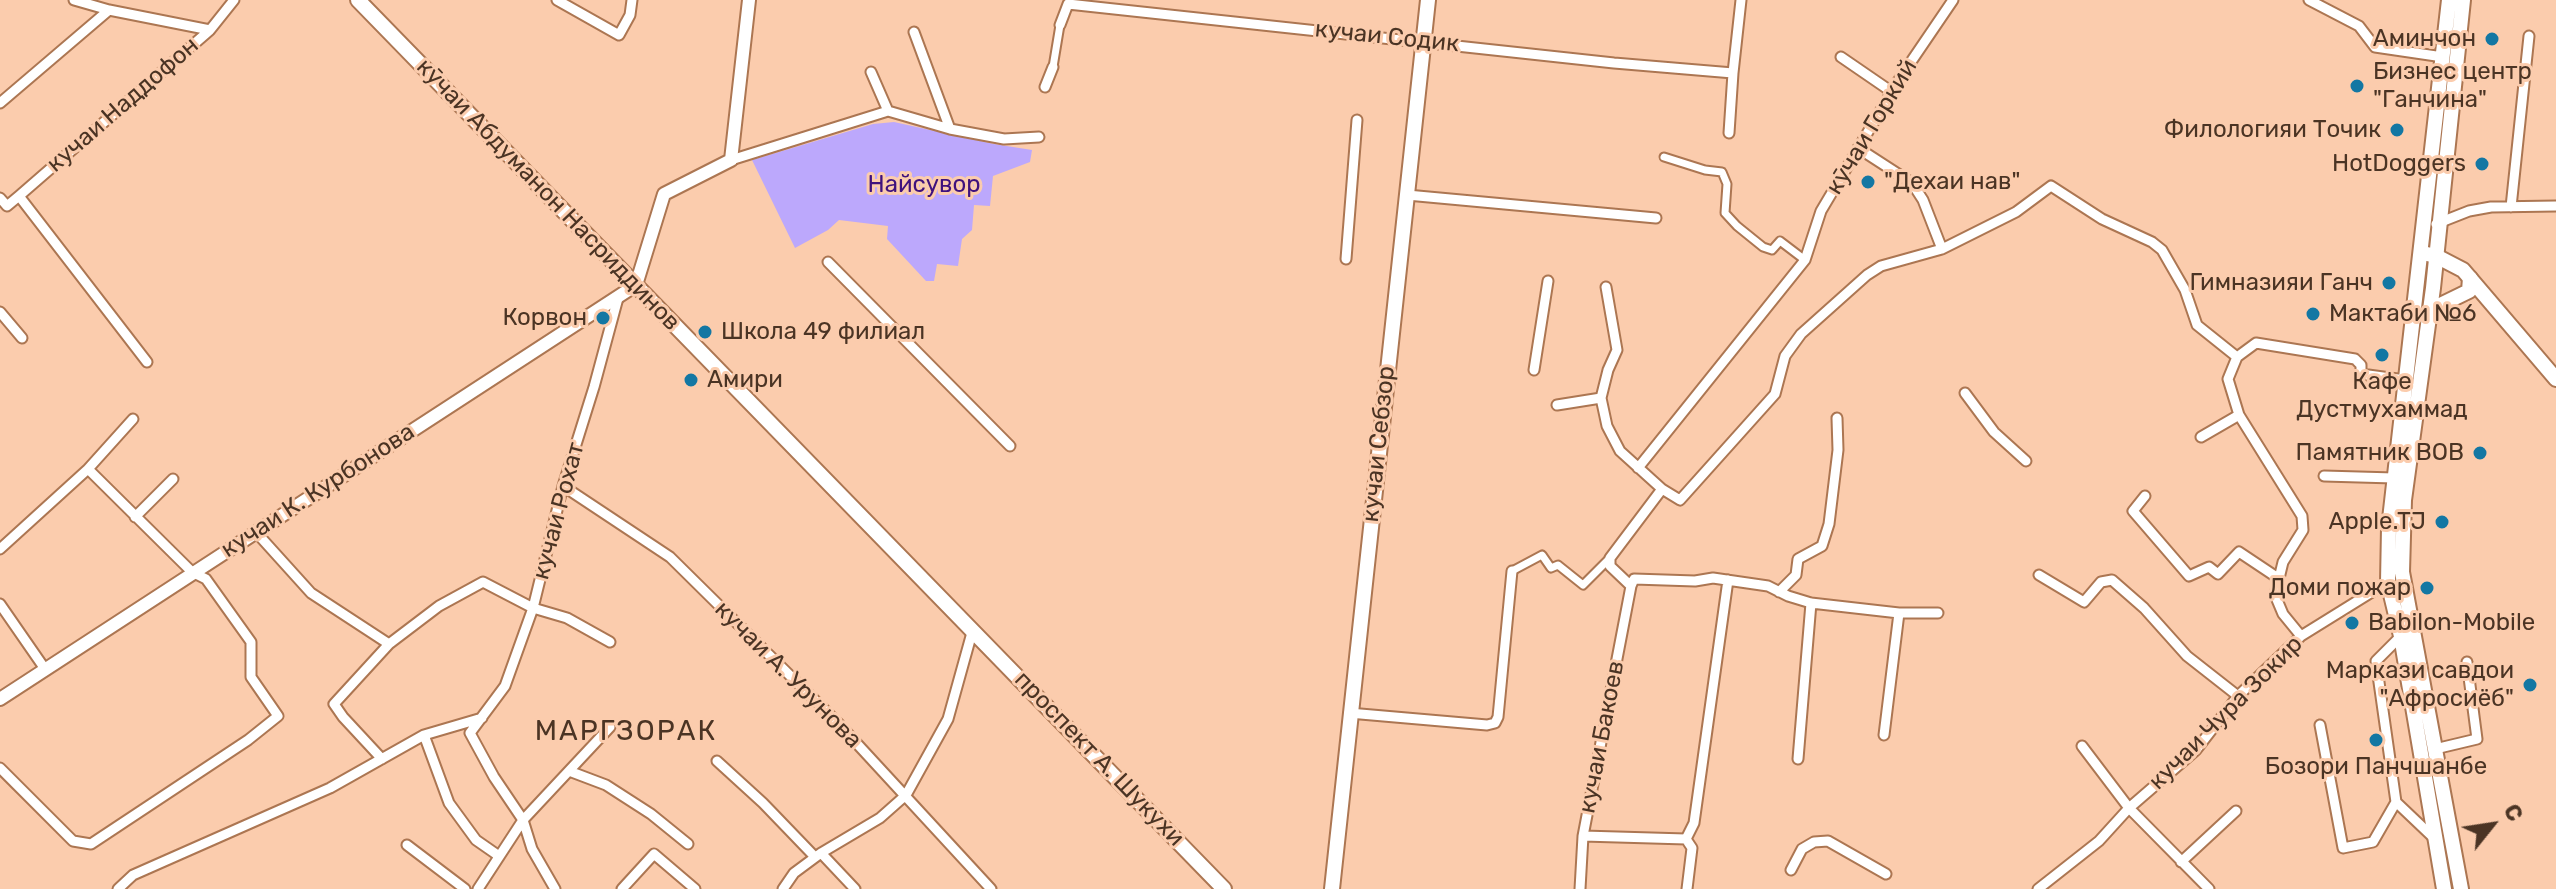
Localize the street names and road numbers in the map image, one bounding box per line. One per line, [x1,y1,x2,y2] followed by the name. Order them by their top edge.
[1314,15,1460,59] street label: кучаи Содик
[41,31,205,179] street label: кучаи Наддофон
[410,53,686,337] street label: кӯчаи Абдуманон Насриддинов
[1820,54,1924,200] street label: кӯчаи Горкий
[1356,365,1402,523] street label: кучаи Себзор
[216,418,420,564] street label: кучаи К. Курбонова
[527,439,591,583] street label: кучаи Рохат
[708,595,868,755] street label: кучаи А. Урунова
[2143,630,2309,796] street label: кучаи Чура Зокир
[1573,658,1631,816] street label: кучаи Бакоев
[1008,666,1190,852] street label: проспект А. Шукухи

